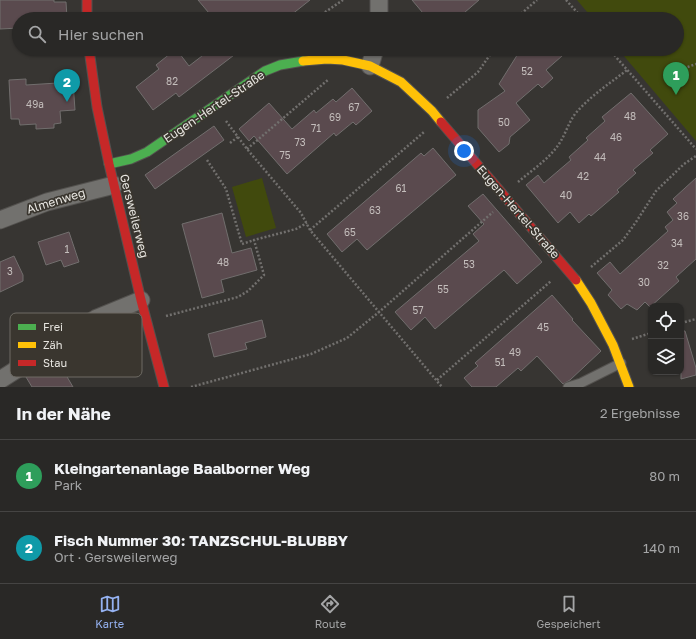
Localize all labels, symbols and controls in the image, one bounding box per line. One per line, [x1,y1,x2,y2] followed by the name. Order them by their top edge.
[12,12,684,56] search box
[26,23,48,45] icon: search
[58,25,144,43] text: Hier suchen
[663,62,689,95] pin: 1
[521,65,533,77] house number: 52
[160,67,267,146] street label: Eugen-Hertel-Straße
[54,69,80,102] pin: 2
[166,75,178,87] house number: 82
[26,98,44,110] house number: 49a
[348,101,360,113] house number: 67
[624,110,636,122] house number: 48
[329,111,341,123] house number: 69
[498,116,510,128] house number: 50
[311,122,321,134] house number: 71
[610,131,622,143] house number: 46
[294,136,306,148] house number: 73
[454,141,474,161] your location
[279,149,291,161] house number: 75
[594,151,606,163] house number: 44
[474,162,563,262] street label: Eugen-Hertel-Straße
[577,170,589,182] house number: 42
[117,172,152,259] street label: Gersweilerweg
[396,182,407,194] house number: 61
[25,185,87,217] street label: Almenweg
[560,189,572,201] house number: 40
[369,204,381,216] house number: 63
[677,210,689,222] house number: 36
[344,226,356,238] house number: 65
[671,237,683,249] house number: 34
[65,243,70,255] house number: 1
[217,256,229,268] house number: 48
[463,258,475,270] house number: 53
[657,259,669,271] house number: 32
[7,265,13,277] house number: 3
[638,276,650,288] house number: 30
[437,283,449,295] house number: 55
[648,303,684,375] map controls
[648,303,684,339] button: locate
[412,304,424,316] house number: 57
[10,313,142,377] legend
[43,320,63,333] text: Frei
[537,321,549,333] house number: 45
[43,338,63,351] text: Zäh
[648,339,684,375] button: layers
[509,346,521,358] house number: 49
[43,356,67,369] text: Stau
[495,356,505,368] house number: 51
[16,403,111,424] text: In der Nähe
[600,405,680,421] text: 2 Ergebnisse
[54,459,310,477] text: Kleingartenanlage Baalborner Weg
[26,468,32,484] text: 1
[649,468,680,484] text: 80 m
[54,477,82,493] text: Park
[54,531,348,549] text: Fisch Nummer 30: TANZSCHUL-BLUBBY
[25,540,33,556] text: 2
[643,540,680,556] text: 140 m
[54,549,177,565] text: Ort · Gersweilerweg
[95,593,124,630] tab: Karte
[315,593,346,630] tab: Route
[537,593,601,630] tab: Gespeichert

